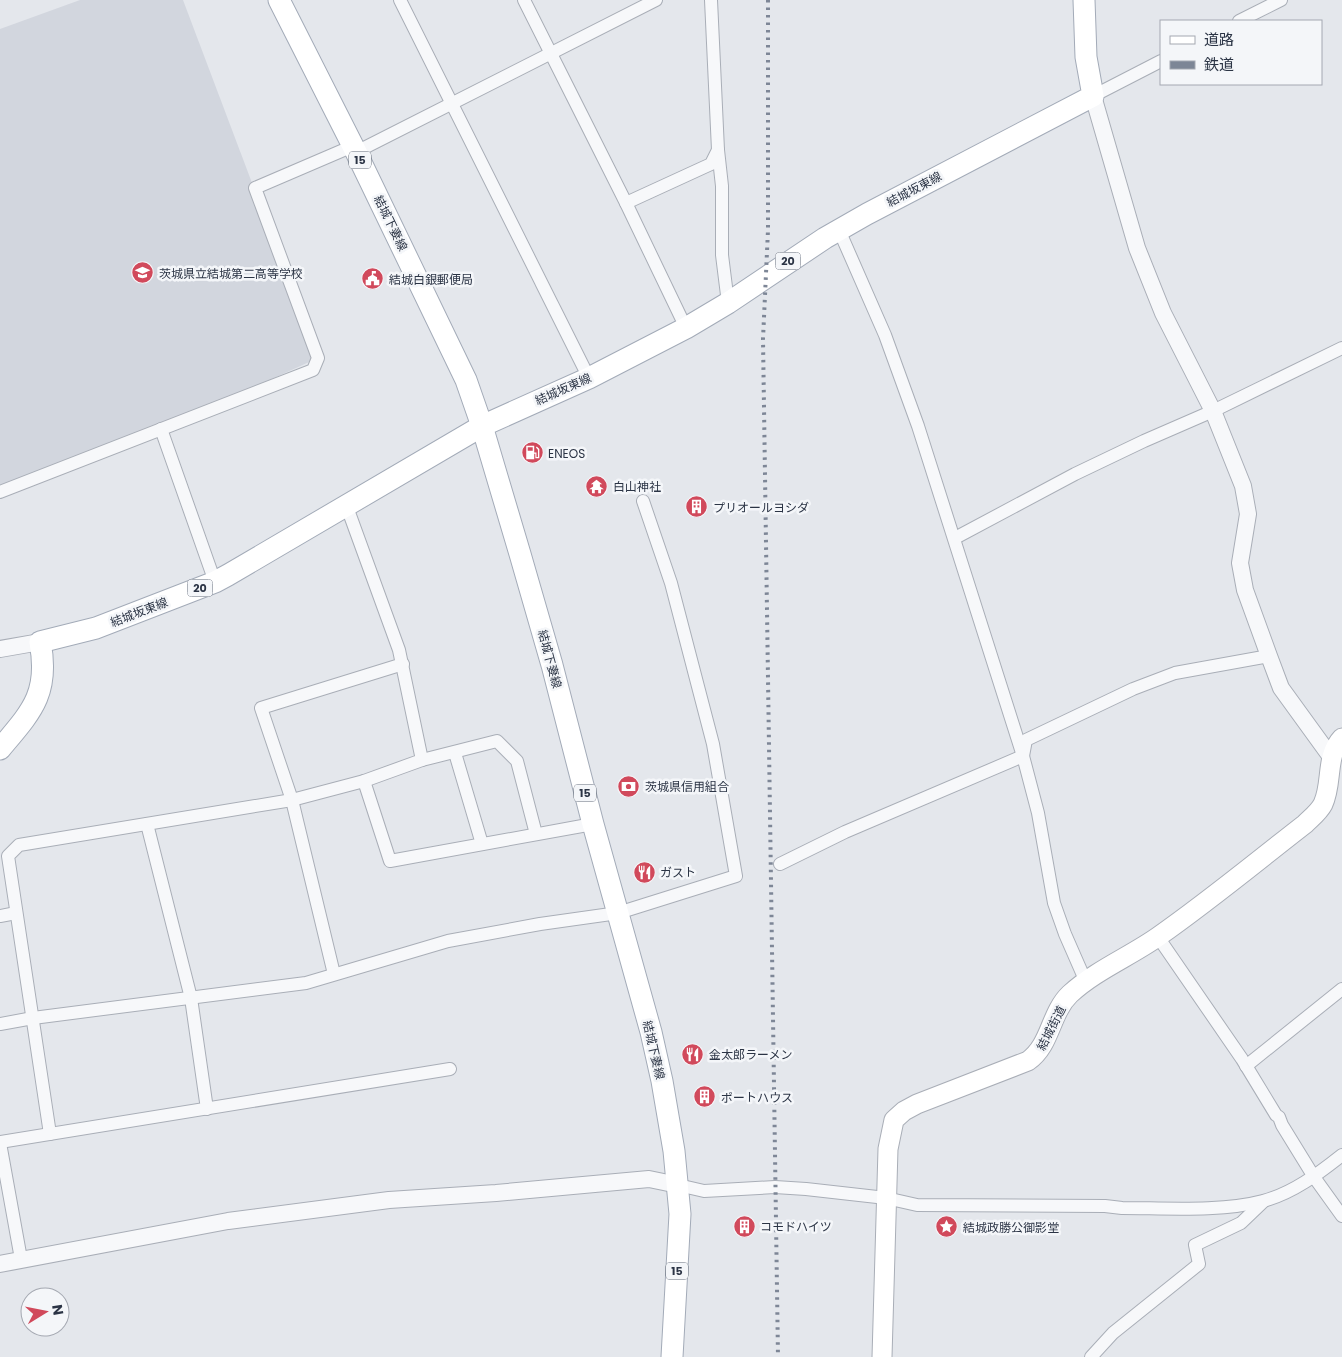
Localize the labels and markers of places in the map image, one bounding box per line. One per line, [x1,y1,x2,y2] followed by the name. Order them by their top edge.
[131,261,155,285] school or university icon: 茨城県立結城第二高等学校
[159,265,303,282] place label: 茨城県立結城第二高等学校
[361,267,385,291] public building icon: 結城白銀郵便局
[389,271,473,288] place label: 結城白銀郵便局
[520,441,544,465] fuel station icon: ENEOS
[548,445,585,462] place label: ENEOS
[585,474,609,498] temple icon: 白山神社
[613,478,661,495] place label: 白山神社
[685,495,709,519] building icon: プリオールヨシダ
[713,499,809,516] place label: プリオールヨシダ
[617,774,641,798] bank icon: 茨城県信用組合
[645,778,729,795] place label: 茨城県信用組合
[632,860,656,884] restaurant icon: ガスト
[660,864,696,881] place label: ガスト
[681,1042,705,1066] restaurant icon: 金太郎ラーメン
[709,1046,793,1063] place label: 金太郎ラーメン
[693,1085,717,1109] building icon: ポートハウス
[721,1089,793,1106] place label: ポートハウス
[732,1214,756,1238] building icon: コモドハイツ
[935,1215,959,1239] place icon: 結城政勝公御影堂
[760,1218,832,1235] place label: コモドハイツ
[963,1219,1059,1236] place label: 結城政勝公御影堂

